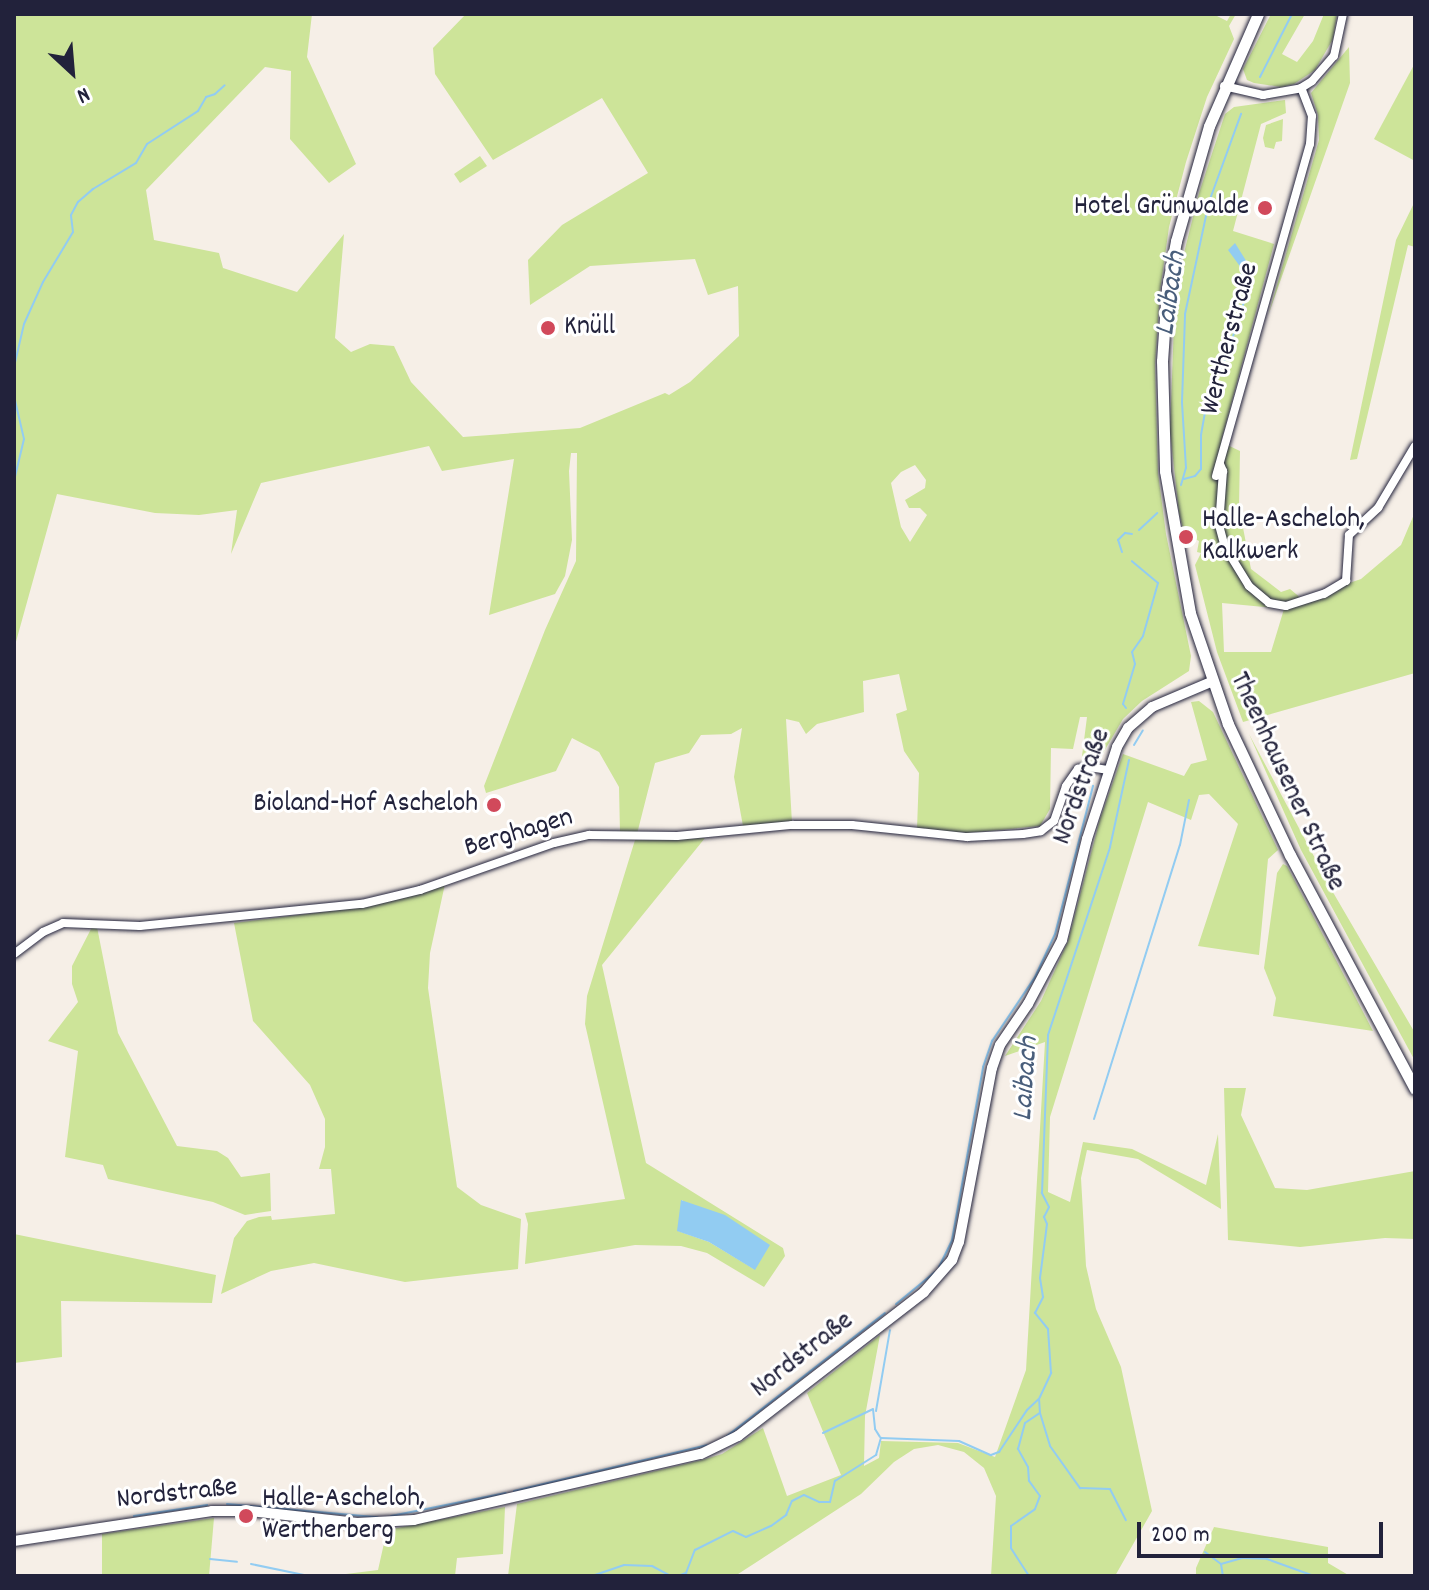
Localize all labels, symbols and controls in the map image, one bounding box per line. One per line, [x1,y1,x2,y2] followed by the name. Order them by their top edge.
[32,32,112,112] north arrow
[71,78,94,110] text: N
[1074,191,1249,225] place label: Hotel Grünwalde
[1256,199,1274,217] marker: Hotel Grünwalde
[1149,250,1197,338] water label: Laibach
[1195,259,1267,419] street label: Wertherstraße
[564,311,615,345] place label: Knüll
[539,319,557,337] marker: Knüll
[1202,504,1365,570] place label: Halle-Ascheloh, Kalkwerk
[1177,528,1195,546] marker: Halle-Ascheloh, Kalkwerk
[1221,667,1351,897] street label: Theenhausener Straße
[1047,724,1119,850] street label: Nordstraße
[253,788,478,822] place label: Bioland-Hof Ascheloh
[485,796,503,814] marker: Bioland-Hof Ascheloh
[461,802,577,866] street label: Berghagen
[1007,1036,1049,1122] water label: Laibach
[745,1305,861,1407] street label: Nordstraße
[115,1472,239,1518] street label: Nordstraße
[262,1483,425,1549] place label: Halle-Ascheloh, Wertherberg
[1141,1506,1387,1556] scale bar
[237,1507,255,1525] marker: Halle-Ascheloh, Wertherberg
[1151,1519,1210,1553] text: 200 m

